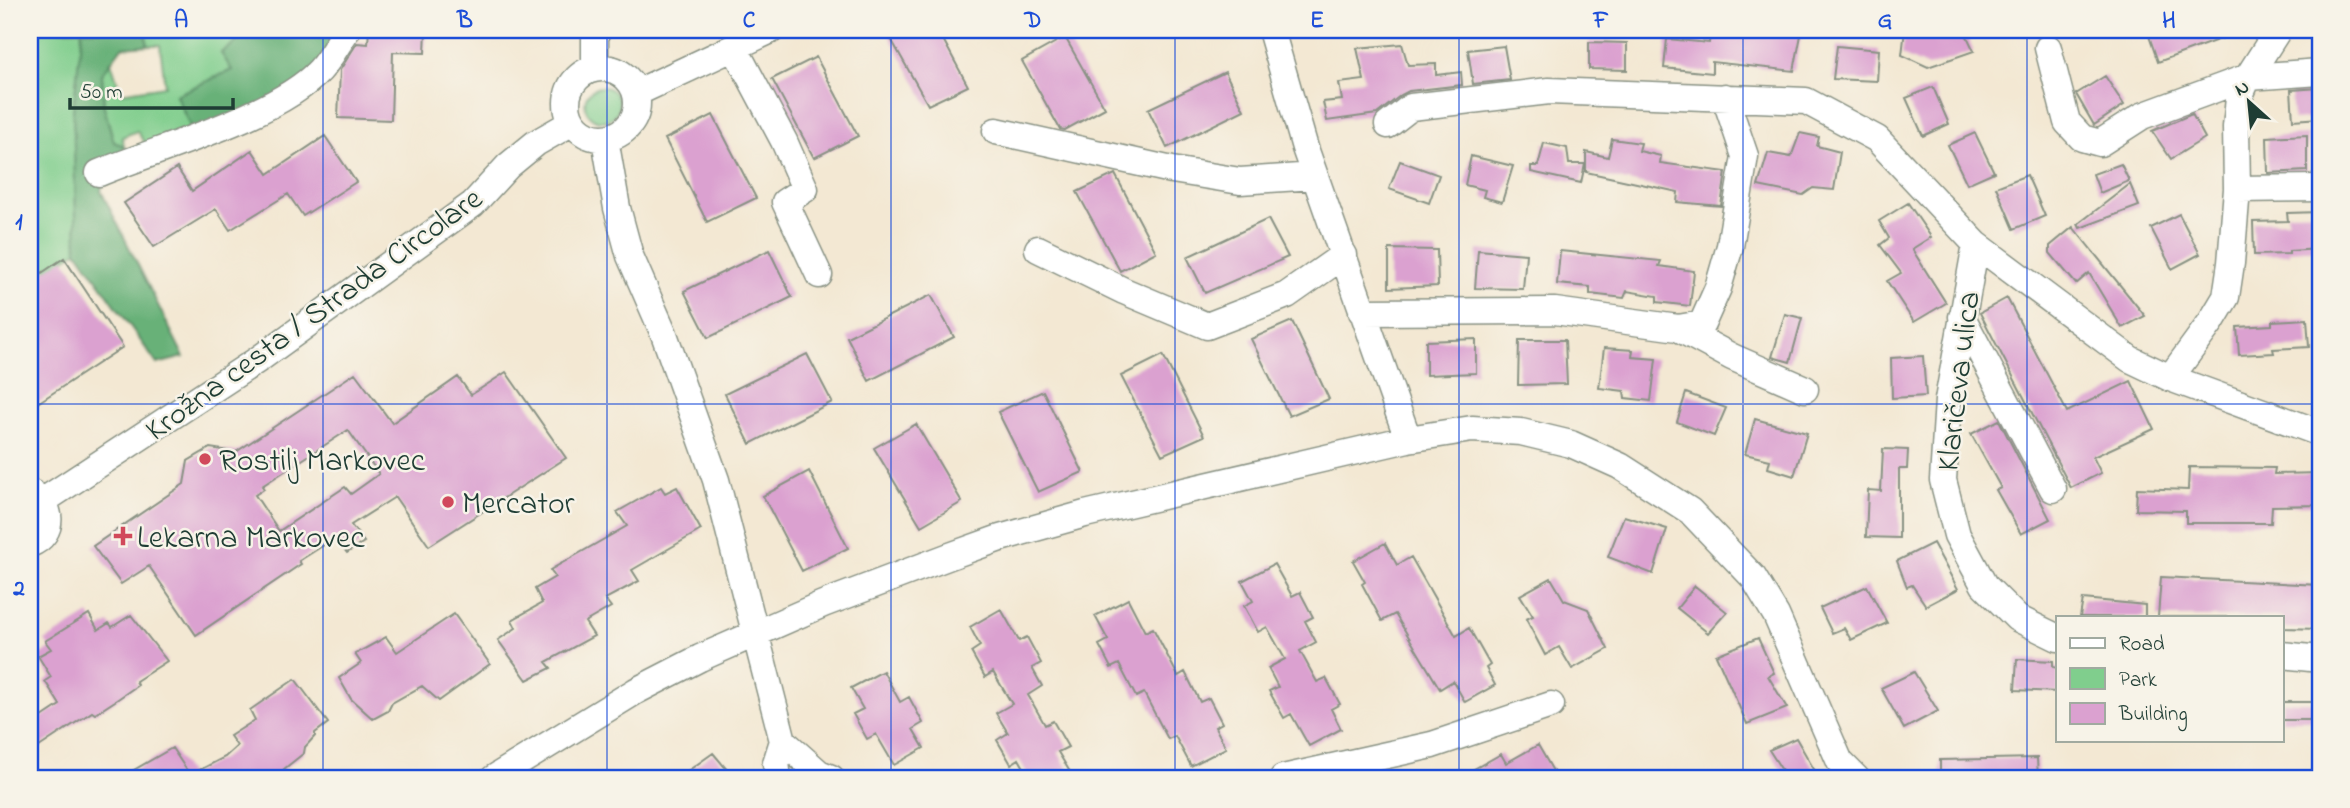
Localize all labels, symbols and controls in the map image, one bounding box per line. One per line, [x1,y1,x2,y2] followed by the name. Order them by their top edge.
[174,5,188,38] text: A
[456,5,473,38] text: B
[743,5,756,38] text: C
[1024,5,1041,38] text: D
[1310,5,1324,38] text: E
[1593,5,1609,38] text: F
[1878,5,1892,38] text: G
[2162,5,2176,38] text: H
[70,66,233,110] scale bar
[2214,66,2284,136] north arrow
[2231,74,2254,104] text: N
[80,78,123,108] text: 50 m
[137,177,494,454] street label: Krožna cesta / Strada Circolare
[15,207,23,240] text: 1
[1926,289,1995,474] street label: Klaričeva ulica
[219,439,426,486] place label: Rostilj Markovec
[197,451,213,467] marker: Rostilj Markovec
[462,482,575,529] place label: Mercator
[440,494,456,510] marker: Mercator
[137,516,365,563] place label: Lekarna Markovec
[115,528,131,544] marker: Lekarna Markovec
[12,573,25,606] text: 2
[2056,616,2284,742] legend
[2119,630,2165,660] text: Road
[2119,666,2158,696] text: Park
[2118,700,2188,732] text: Building

